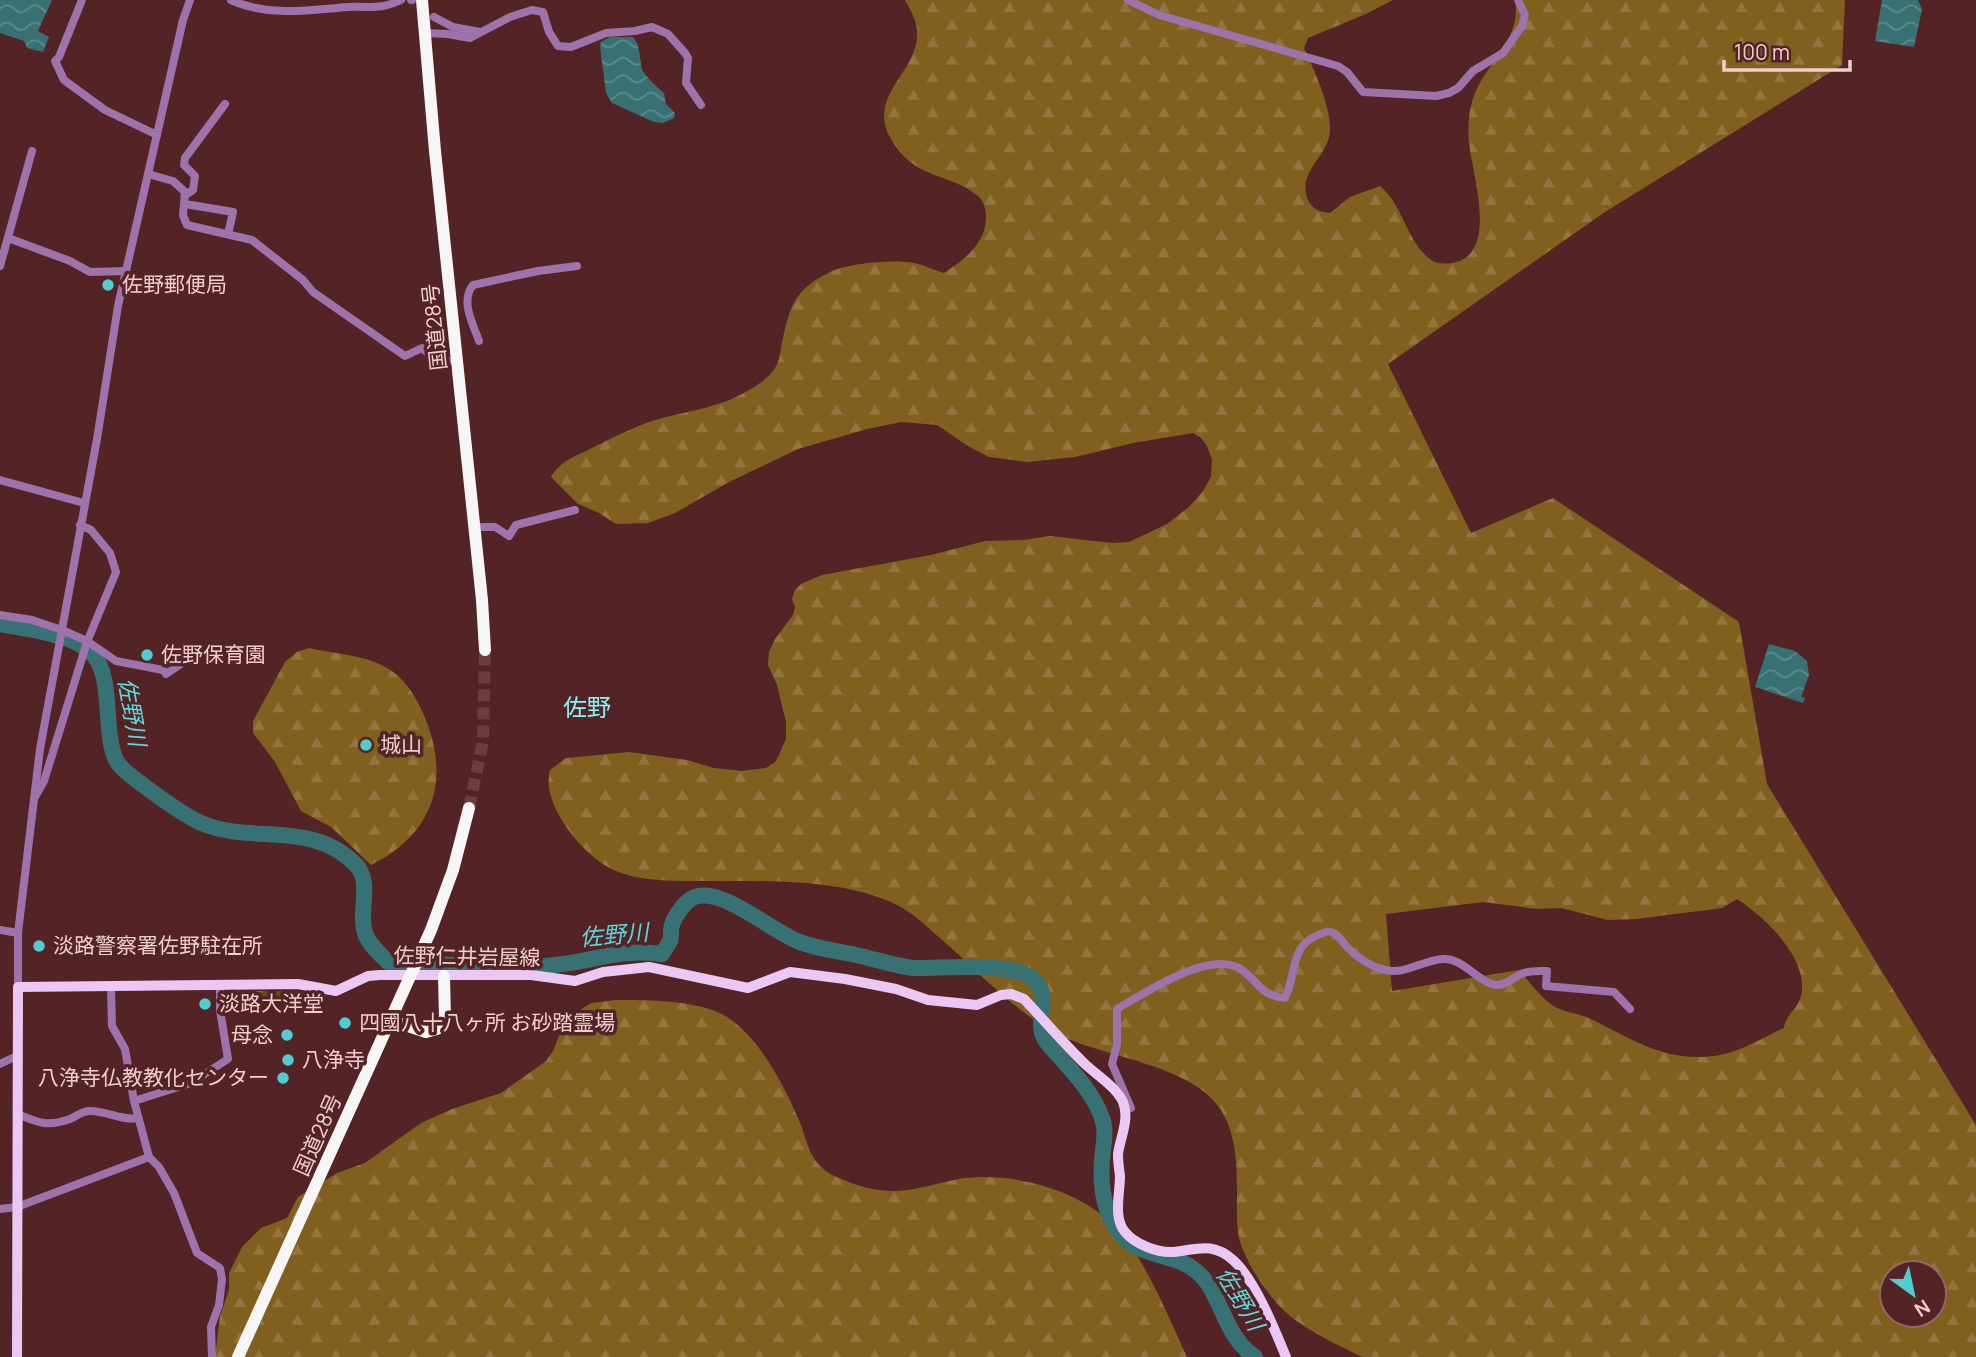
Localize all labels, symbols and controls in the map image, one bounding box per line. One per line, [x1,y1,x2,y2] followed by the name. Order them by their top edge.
[1724,28,1850,72] scale bar
[1734,38,1790,66] text: 100 m
[122,270,227,298] place label: 佐野郵便局
[100,277,116,293] marker: 佐野郵便局
[416,282,452,372] street label: 国道28号
[161,640,266,668] place label: 佐野保育園
[139,647,155,663] marker: 佐野保育園
[111,675,155,752] water label: 佐野川
[563,690,611,723] district label: 佐野
[380,730,422,758] place label: 城山
[358,737,374,753] marker: 城山
[578,915,653,953] water label: 佐野川
[53,931,263,959] place label: 淡路警察署佐野駐在所
[31,938,47,954] marker: 淡路警察署佐野駐在所
[393,941,541,971] street label: 佐野仁井岩屋線
[219,989,324,1017] place label: 淡路大洋堂
[197,996,213,1012] marker: 淡路大洋堂
[359,1008,615,1036] place label: 四國八十八ヶ所 お砂踏霊場
[337,1015,353,1031] marker: 四國八十八ヶ所 お砂踏霊場
[231,1020,273,1048] place label: 母念
[279,1027,295,1043] marker: 母念
[302,1045,365,1073] place label: 八浄寺
[280,1052,296,1068] marker: 八浄寺
[38,1063,269,1091] place label: 八浄寺仏教教化センター
[275,1070,291,1086] marker: 八浄寺仏教教化センター
[287,1089,348,1180] street label: 国道28号
[1878,1259,1948,1329] north arrow
[1209,1261,1274,1339] water label: 佐野川
[1909,1294,1935,1323] text: N

